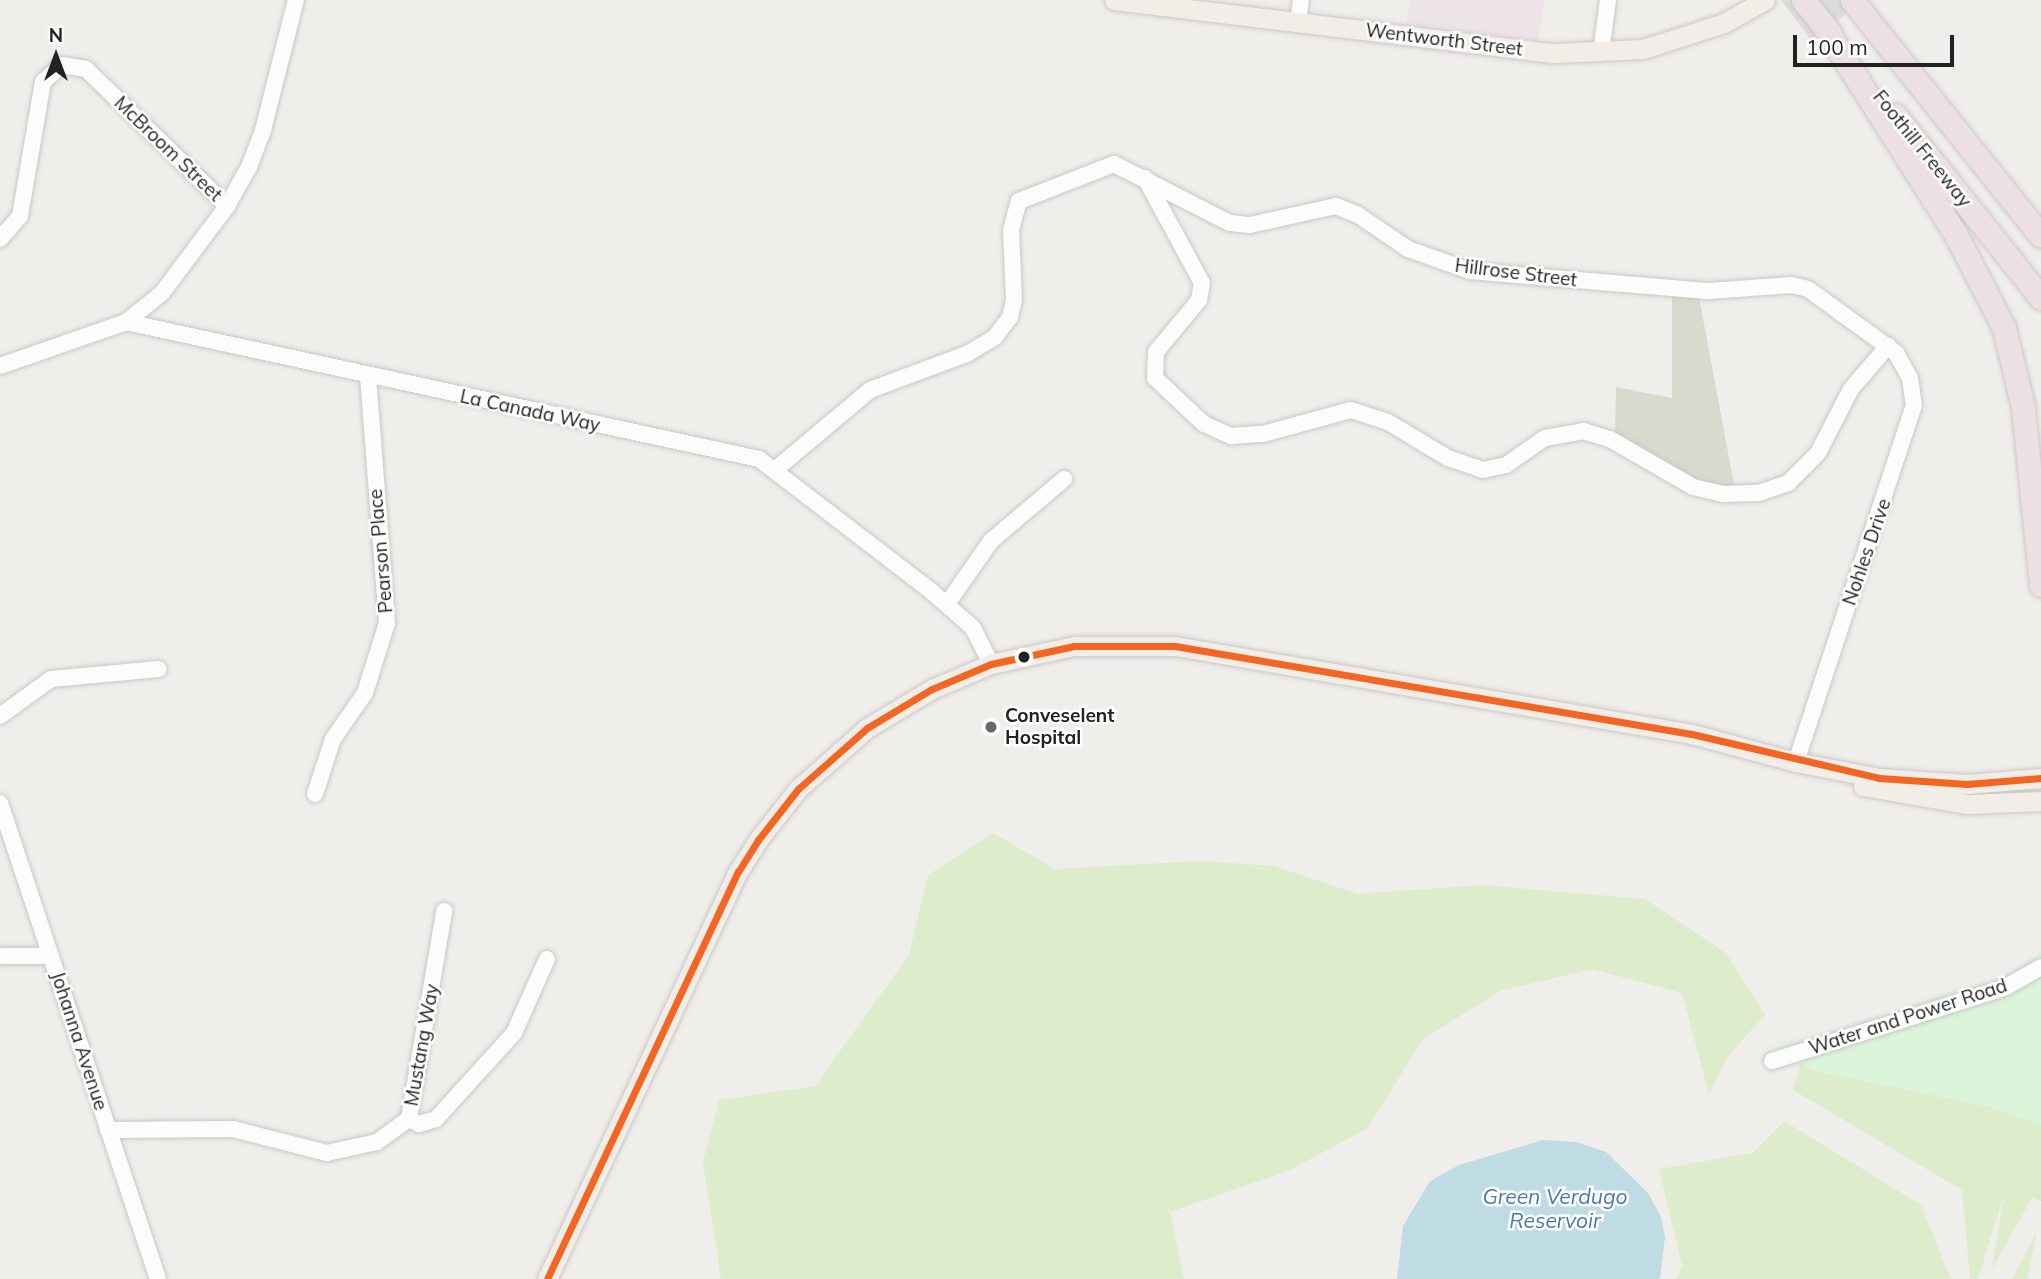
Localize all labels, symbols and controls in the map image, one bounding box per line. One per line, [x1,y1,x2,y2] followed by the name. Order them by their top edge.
[1364,19,1524,61] street label: Wentworth Street
[21,21,91,91] north arrow
[1796,21,1957,65] scale bar
[49,23,63,47] text: N
[1806,34,1868,60] text: 100 m
[1868,86,1976,212] street label: Foothill Freeway
[109,92,227,206] street label: McBroom Street
[1454,254,1578,292] street label: Hillrose Street
[458,385,602,437] street label: La Canada Way
[364,488,398,614] street label: Pearson Place
[1838,496,1896,608] street label: Nohles Drive
[1017,650,1031,664] unlabelled marker
[1005,705,1114,749] place label: Conveselent Hospital
[983,719,999,735] marker: Conveselent Hospital
[46,969,112,1113] street label: Johanna Avenue
[1806,974,2010,1060] street label: Water and Power Road
[400,982,444,1108] street label: Mustang Way
[1482,1183,1628,1233] water label: Green Verdugo Reservoir

